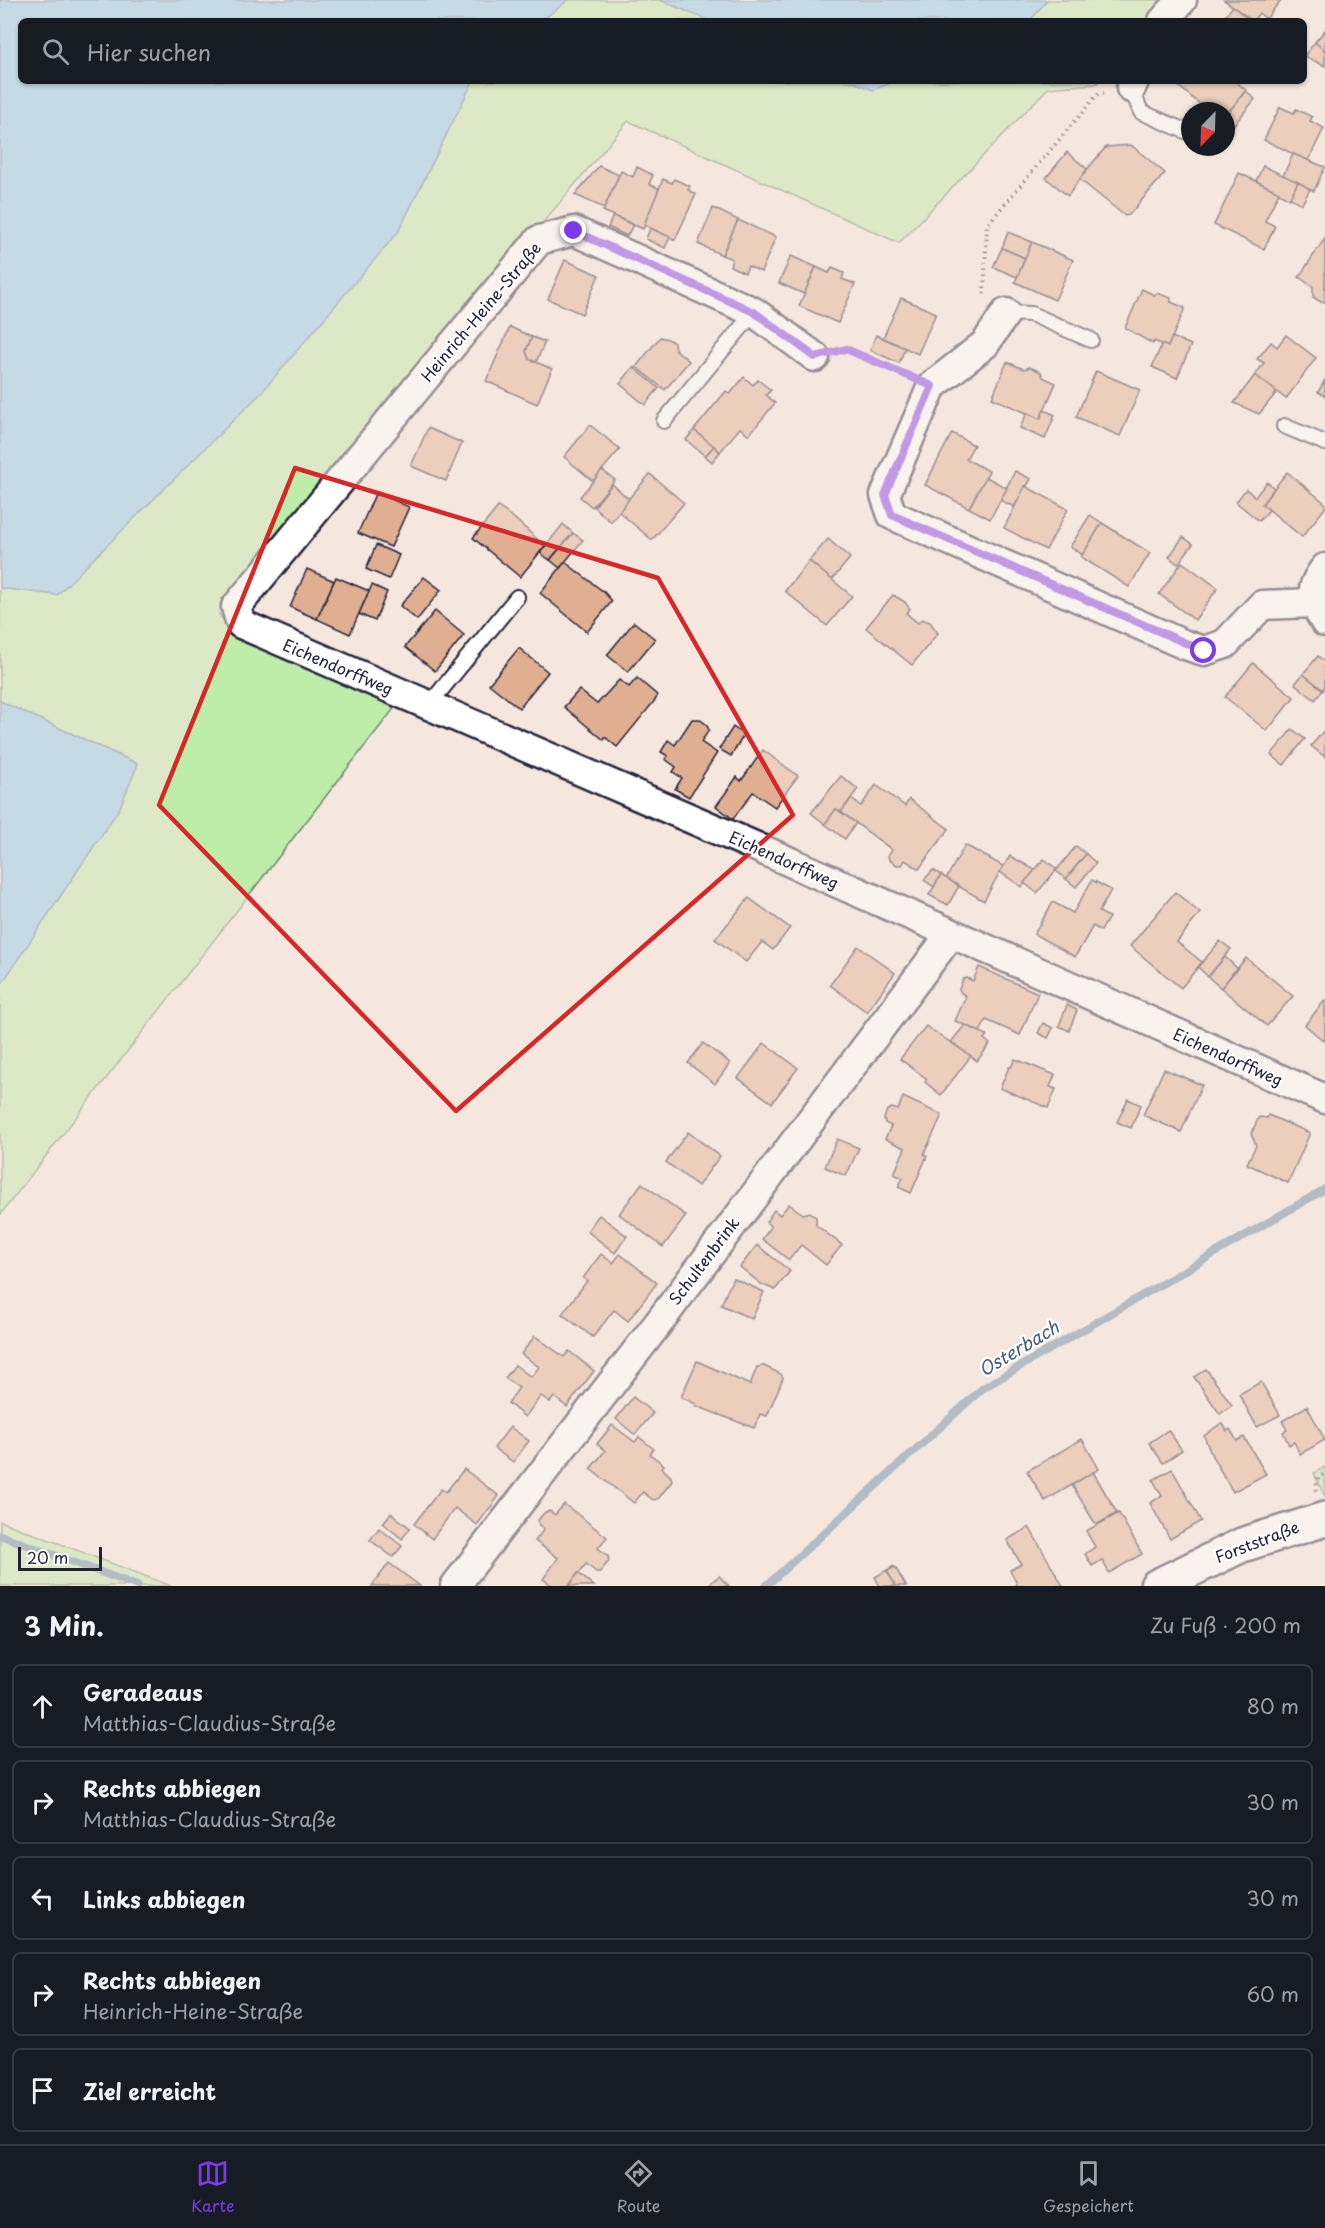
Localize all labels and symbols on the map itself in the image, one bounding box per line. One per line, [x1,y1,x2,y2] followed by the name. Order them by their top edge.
[1181,102,1235,156] north arrow
[560,217,586,243] route end
[414,236,546,387] street label: Heinrich-Heine-Straße
[279,632,397,700] street label: Eichendorffweg
[1190,637,1216,663] route start
[726,824,843,894] street label: Eichendorffweg
[1170,1021,1287,1091] street label: Eichendorffweg
[662,1211,745,1310] street label: Schultenbrink
[973,1313,1064,1382] water label: Osterbach
[1211,1514,1302,1568] street label: Forststraße
[18,1544,102,1572] scale bar

